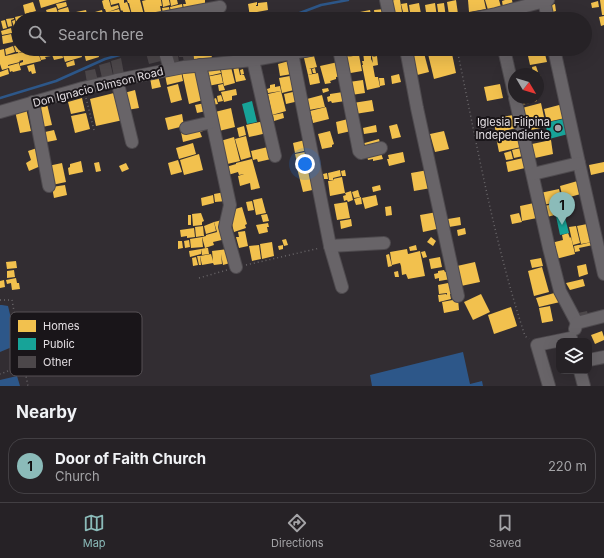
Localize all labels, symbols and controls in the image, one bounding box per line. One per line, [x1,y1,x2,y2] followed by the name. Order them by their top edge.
[12,12,592,56] search box
[26,23,48,45] icon: search
[58,25,144,44] text: Search here
[31,64,165,110] street label: Don Ignacio Dimson Road
[508,68,544,104] north arrow
[476,115,550,142] place label: Iglesia Filipina Independiente
[553,123,563,133] marker: Iglesia Filipina Independiente
[295,154,315,174] your location
[549,192,575,225] pin: 1
[10,312,142,376] legend
[43,319,80,333] text: Homes
[43,337,75,351] text: Public
[556,338,592,374] map controls
[556,338,592,374] button: layers
[43,355,72,369] text: Other
[16,402,77,422] text: Nearby
[55,449,206,468] text: Door of Faith Church
[27,458,33,474] text: 1
[548,458,587,474] text: 220 m
[55,468,100,484] text: Church
[83,512,106,550] tab: Map
[271,512,324,550] tab: Directions
[489,512,521,550] tab: Saved

